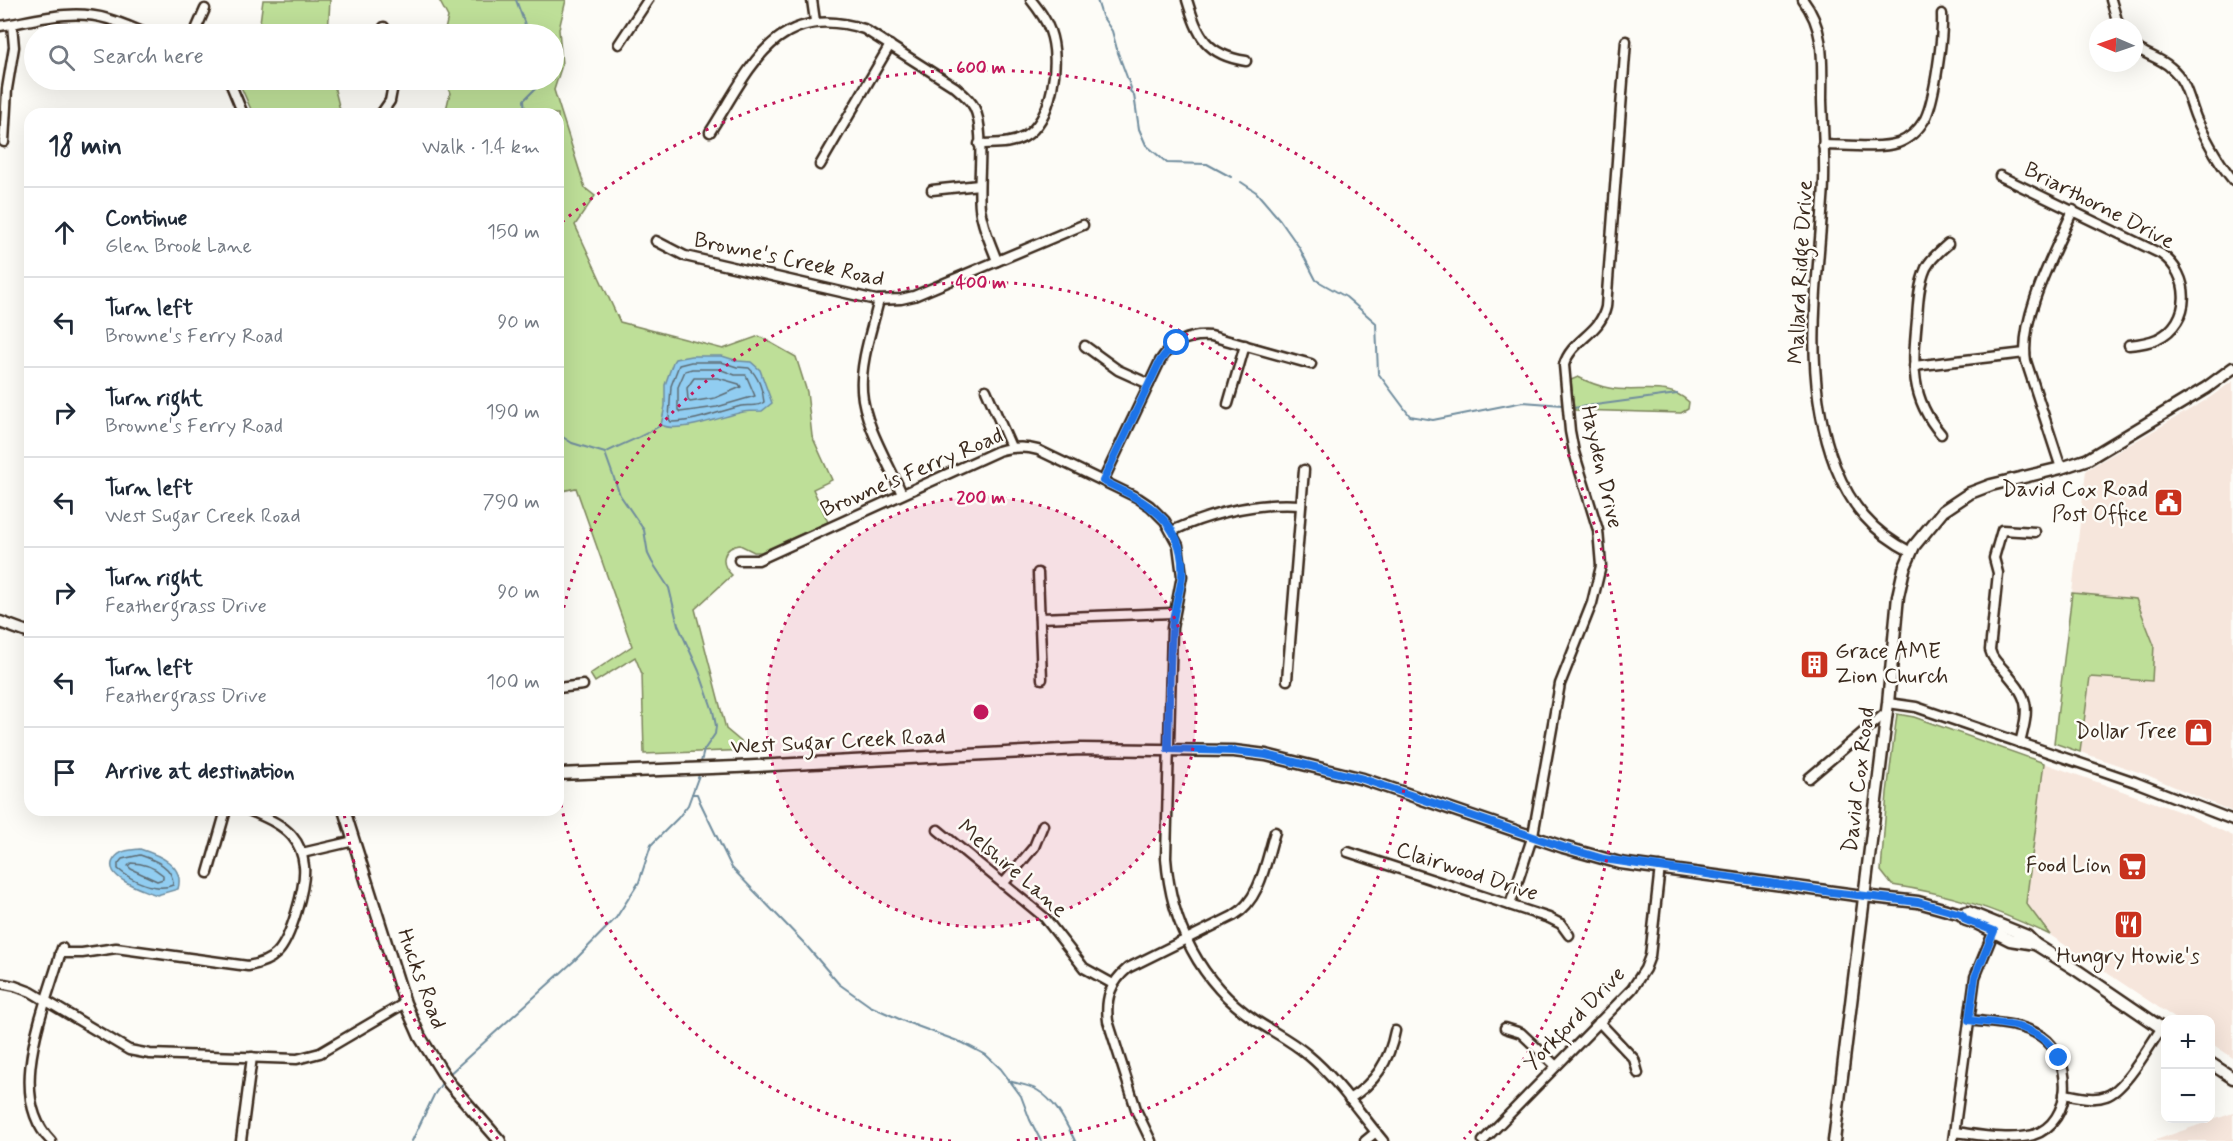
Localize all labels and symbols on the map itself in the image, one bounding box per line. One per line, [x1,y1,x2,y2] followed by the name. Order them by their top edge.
[2089,18,2143,72] north arrow
[956,56,1006,80] text: 600 m
[2019,156,2179,256] street label: Briarthorne Drive
[1782,179,1823,365] street label: Mallard Ridge Drive
[691,226,887,294] street label: Browne's Creek Road
[956,271,1006,295] text: 400 m
[1163,329,1189,355] route start
[1573,403,1629,531] street label: Hayden Drive
[816,422,1008,524] street label: Browne's Ferry Road
[2002,476,2148,529] place label: David Cox Road Post Office
[956,486,1006,510] text: 200 m
[2153,487,2185,519] public building icon: David Cox Road Post Office
[1835,638,1948,691] place label: Grace AME Zion Church
[1798,649,1830,681] building icon: Grace AME Zion Church
[971,702,991,722] centre of rings
[1836,706,1882,854] street label: David Cox Road
[2182,716,2214,748] shop icon: Dollar Tree
[2075,718,2177,746] place label: Dollar Tree
[730,722,946,765] street label: West Sugar Creek Road
[951,814,1073,924] street label: Melshire Lane
[1392,836,1542,908] street label: Clairwood Drive
[2116,850,2148,882] supermarket icon: Food Lion
[2026,852,2111,880] place label: Food Lion
[2112,909,2144,941] restaurant icon: Hungry Howie's
[390,925,452,1033] street label: Hucks Road
[2056,943,2200,974] place label: Hungry Howie's
[1518,961,1633,1079] street label: Yorkford Drive
[2045,1044,2071,1070] route end

